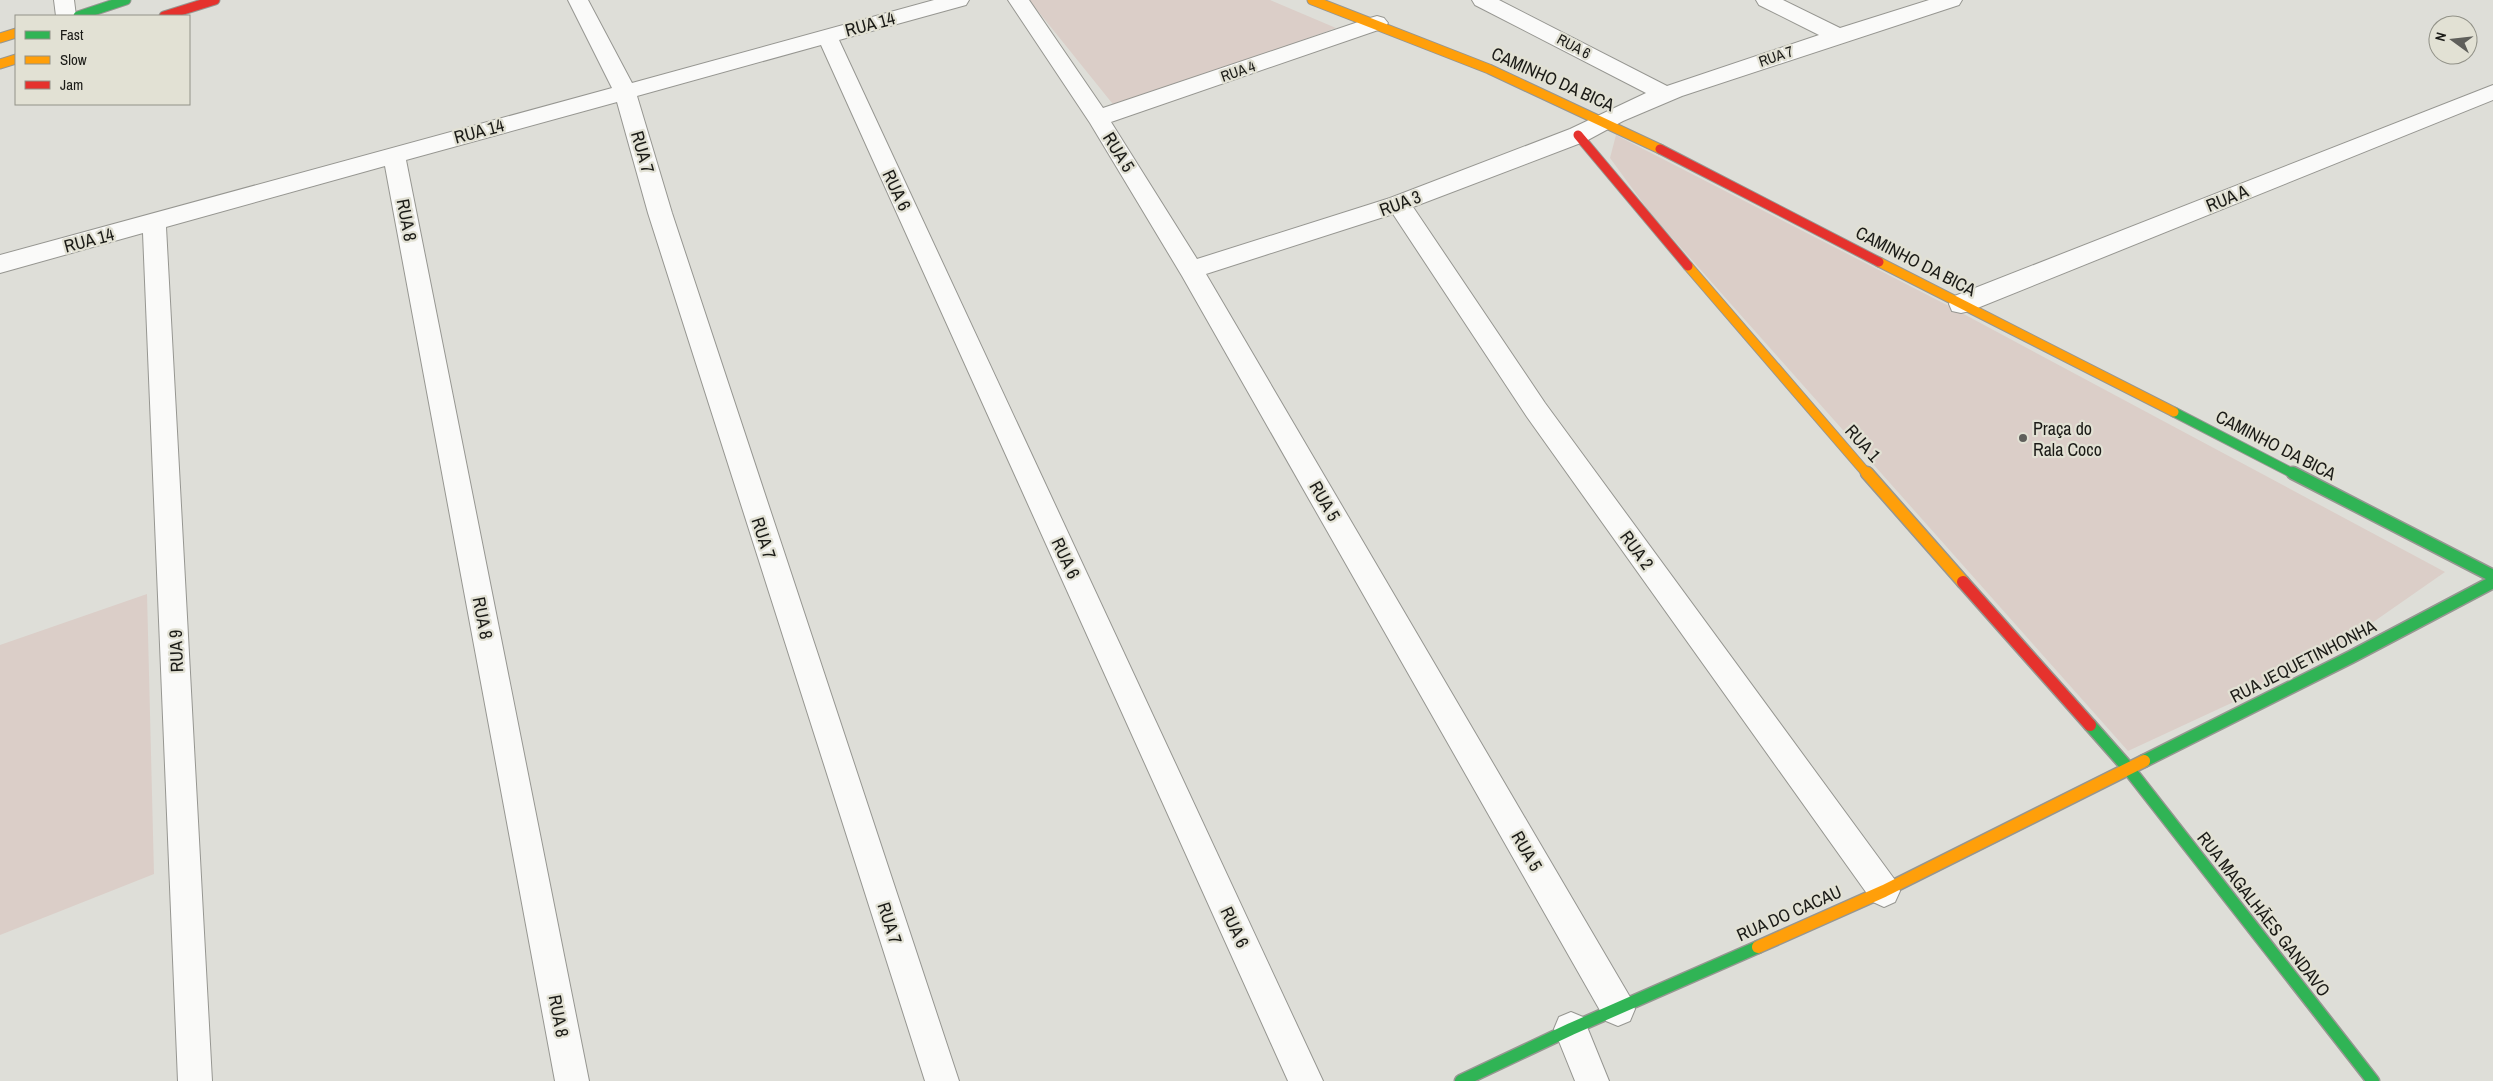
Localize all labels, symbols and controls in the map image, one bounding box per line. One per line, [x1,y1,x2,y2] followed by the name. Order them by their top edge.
[842,5,898,43] street label: RUA 14
[15,15,190,105] legend
[2428,15,2478,65] north arrow
[60,24,84,45] text: Fast
[1553,28,1595,64] street label: RUA 6
[2431,30,2450,43] text: N
[1756,40,1796,72] street label: RUA 7
[1488,41,1619,117] street label: CAMINHO DA BICA
[60,49,87,70] text: Slow
[1218,55,1258,87] street label: RUA 4
[60,74,83,95] text: Jam
[451,112,507,150] street label: RUA 14
[1097,127,1141,177] street label: RUA 5
[625,128,661,176] street label: RUA 7
[877,165,917,215] street label: RUA 6
[2202,178,2252,218] street label: RUA A
[1376,184,1424,222] street label: RUA 3
[391,197,423,243] street label: RUA 8
[1851,220,1981,302] street label: CAMINHO DA BICA
[61,221,117,259] street label: RUA 14
[2211,404,2341,486] street label: CAMINHO DA BICA
[2033,416,2102,462] place label: Praça do Rala Coco
[1839,419,1887,468] street label: RUA 1
[2017,432,2029,444] marker: Praça do Rala Coco
[1304,476,1346,526] street label: RUA 5
[746,514,782,562] street label: RUA 7
[1614,525,1660,575] street label: RUA 2
[1046,533,1086,583] street label: RUA 6
[467,595,499,641] street label: RUA 8
[2226,613,2380,709] street label: RUA JEQUETINHONHA
[163,629,189,673] street label: RUA 9
[1506,826,1548,876] street label: RUA 5
[2192,826,2336,1002] street label: RUA MAGALHÃES GANDAVO
[1733,879,1845,947] street label: RUA DO CACAU
[872,899,908,947] street label: RUA 7
[1215,902,1255,952] street label: RUA 6
[543,993,575,1039] street label: RUA 8

